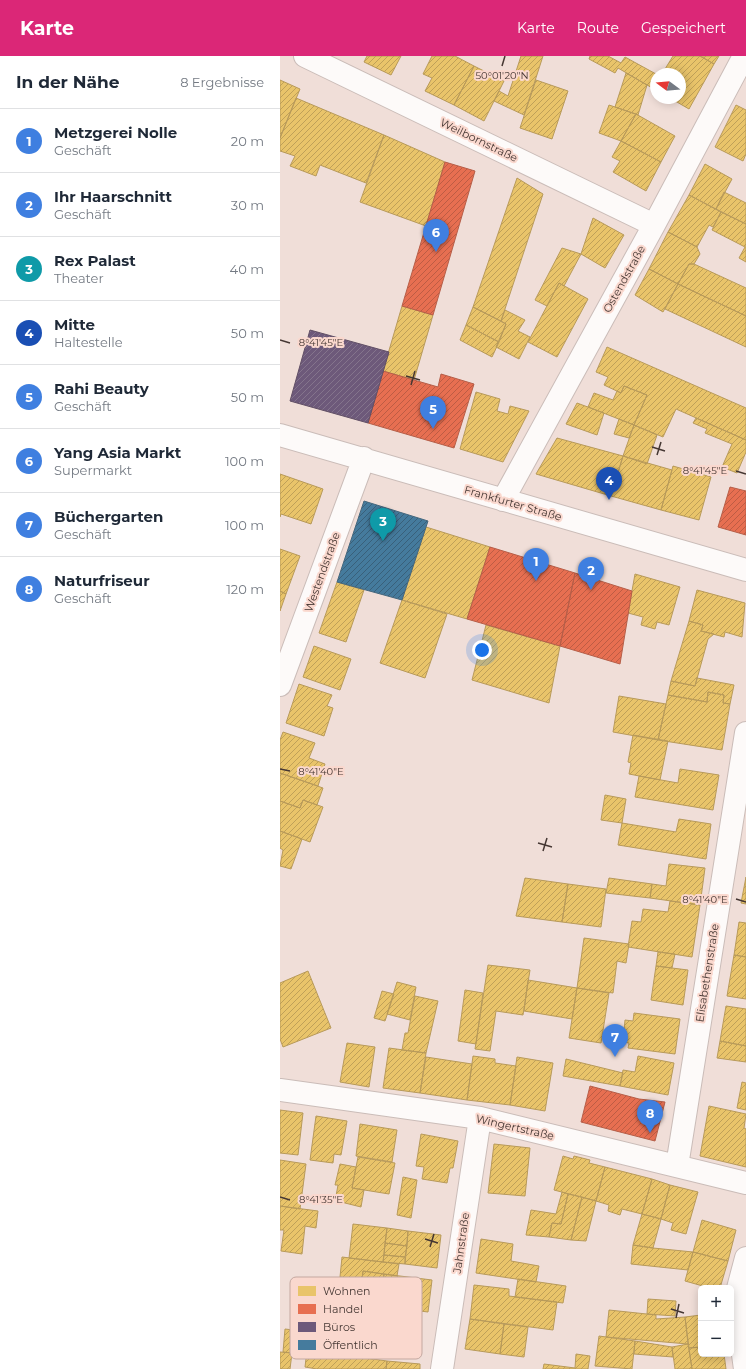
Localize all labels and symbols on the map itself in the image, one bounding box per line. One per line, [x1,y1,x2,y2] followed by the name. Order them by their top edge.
[650,68,686,104] north arrow
[475,69,529,82] text: 50°01'20"N
[438,115,520,165] street label: Weilbornstraße
[423,219,449,252] pin: 6
[600,243,648,315] street label: Ostendstraße
[299,336,344,349] text: 8°41'45"E
[420,396,446,429] pin: 5
[683,464,728,477] text: 8°41'45"E
[596,467,622,500] pin: 4
[463,482,564,524] street label: Frankfurter Straße
[370,508,396,541] pin: 3
[301,530,343,614] street label: Westendstraße
[523,548,549,581] pin: 1
[578,557,604,590] pin: 2
[472,640,492,660] your location
[298,765,344,778] text: 8°41'40"E
[682,893,728,906] text: 8°41'40"E
[692,922,722,1023] street label: Elisabethenstraße
[602,1024,628,1057] pin: 7
[637,1100,663,1133] pin: 8
[474,1111,556,1143] street label: Wingertstraße
[299,1193,343,1206] text: 8°41'35"E
[450,1211,472,1275] street label: Jahnstraße
[290,1277,422,1359] legend
[323,1284,370,1298] text: Wohnen
[323,1302,363,1316] text: Handel
[323,1320,356,1334] text: Büros
[323,1338,378,1352] text: Öffentlich

